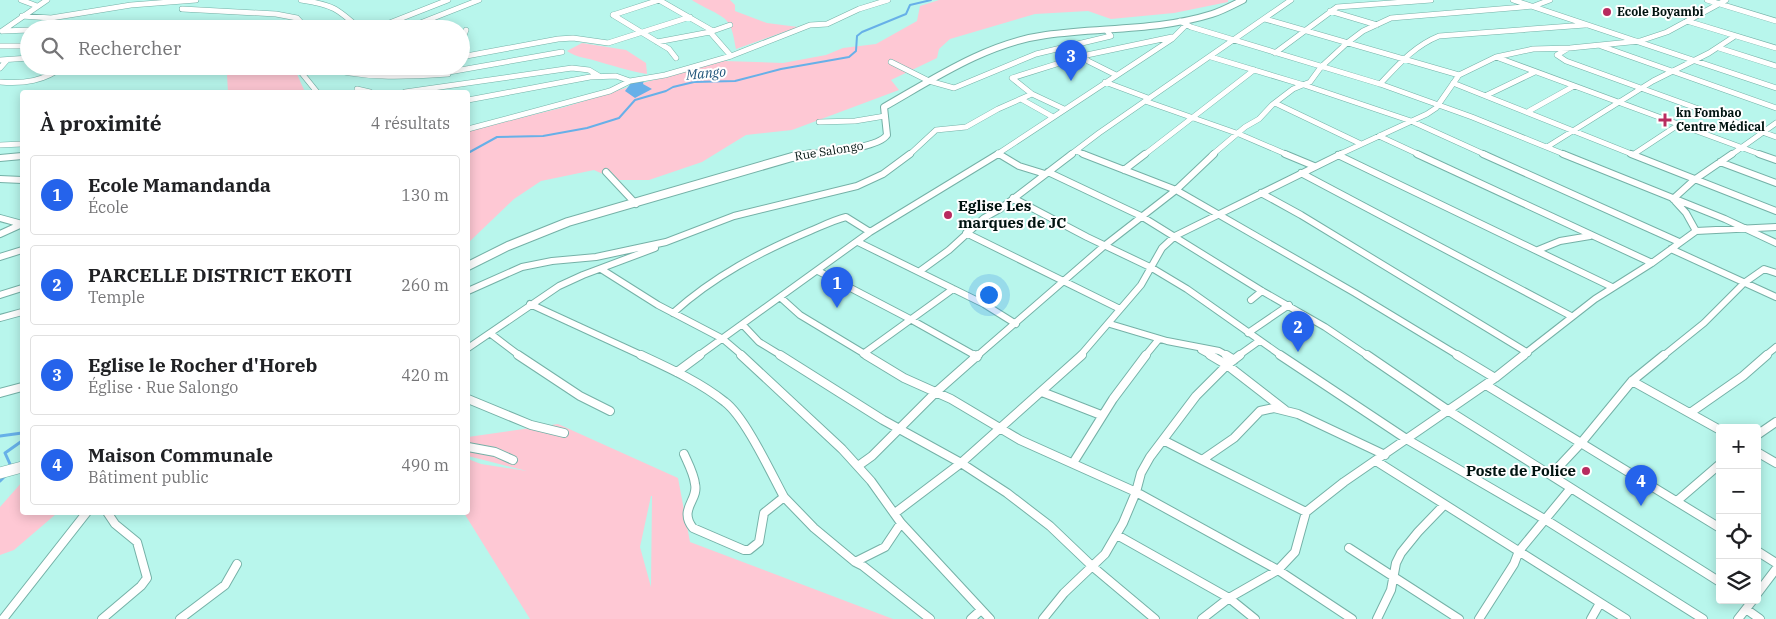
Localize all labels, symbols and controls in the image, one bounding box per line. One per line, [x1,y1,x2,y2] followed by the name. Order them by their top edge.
[1617,4,1704,19] place label: Ecole Boyambi
[1601,6,1613,18] marker: Ecole Boyambi
[20,20,470,75] search box
[38,34,66,62] icon: search
[78,36,181,60] text: Rechercher
[1055,40,1087,81] pin: 3
[684,62,727,84] water label: Mango
[1676,105,1765,134] place label: kn Fombao Centre Médical
[40,109,162,137] text: À proximité
[371,113,450,133] text: 4 résultats
[1658,113,1672,127] marker: kn Fombao Centre Médical
[793,138,865,163] street label: Rue Salongo
[88,173,271,197] text: Ecole Mamandanda
[52,185,62,205] text: 1
[401,185,449,205] text: 130 m
[958,196,1066,232] place label: Eglise Les marques de JC
[88,197,129,217] text: École
[942,209,954,221] marker: Eglise Les marques de JC
[88,263,352,287] text: PARCELLE DISTRICT EKOTI
[821,267,853,308] pin: 1
[52,275,62,295] text: 2
[401,275,449,295] text: 260 m
[976,282,1002,308] your location
[88,287,145,307] text: Temple
[1282,311,1314,352] pin: 2
[88,353,317,377] text: Eglise le Rocher d'Horeb
[52,365,62,385] text: 3
[401,365,449,385] text: 420 m
[88,377,238,397] text: Église · Rue Salongo
[1716,424,1761,604] map controls
[1716,424,1761,469] button: +
[88,443,273,467] text: Maison Communale
[52,455,62,475] text: 4
[401,455,449,475] text: 490 m
[1466,461,1576,480] place label: Poste de Police
[1580,465,1592,477] marker: Poste de Police
[1625,465,1657,506] pin: 4
[88,467,209,487] text: Bâtiment public
[1716,469,1761,514] button: −
[1716,514,1761,559] button: locate
[1716,559,1761,604] button: layers

